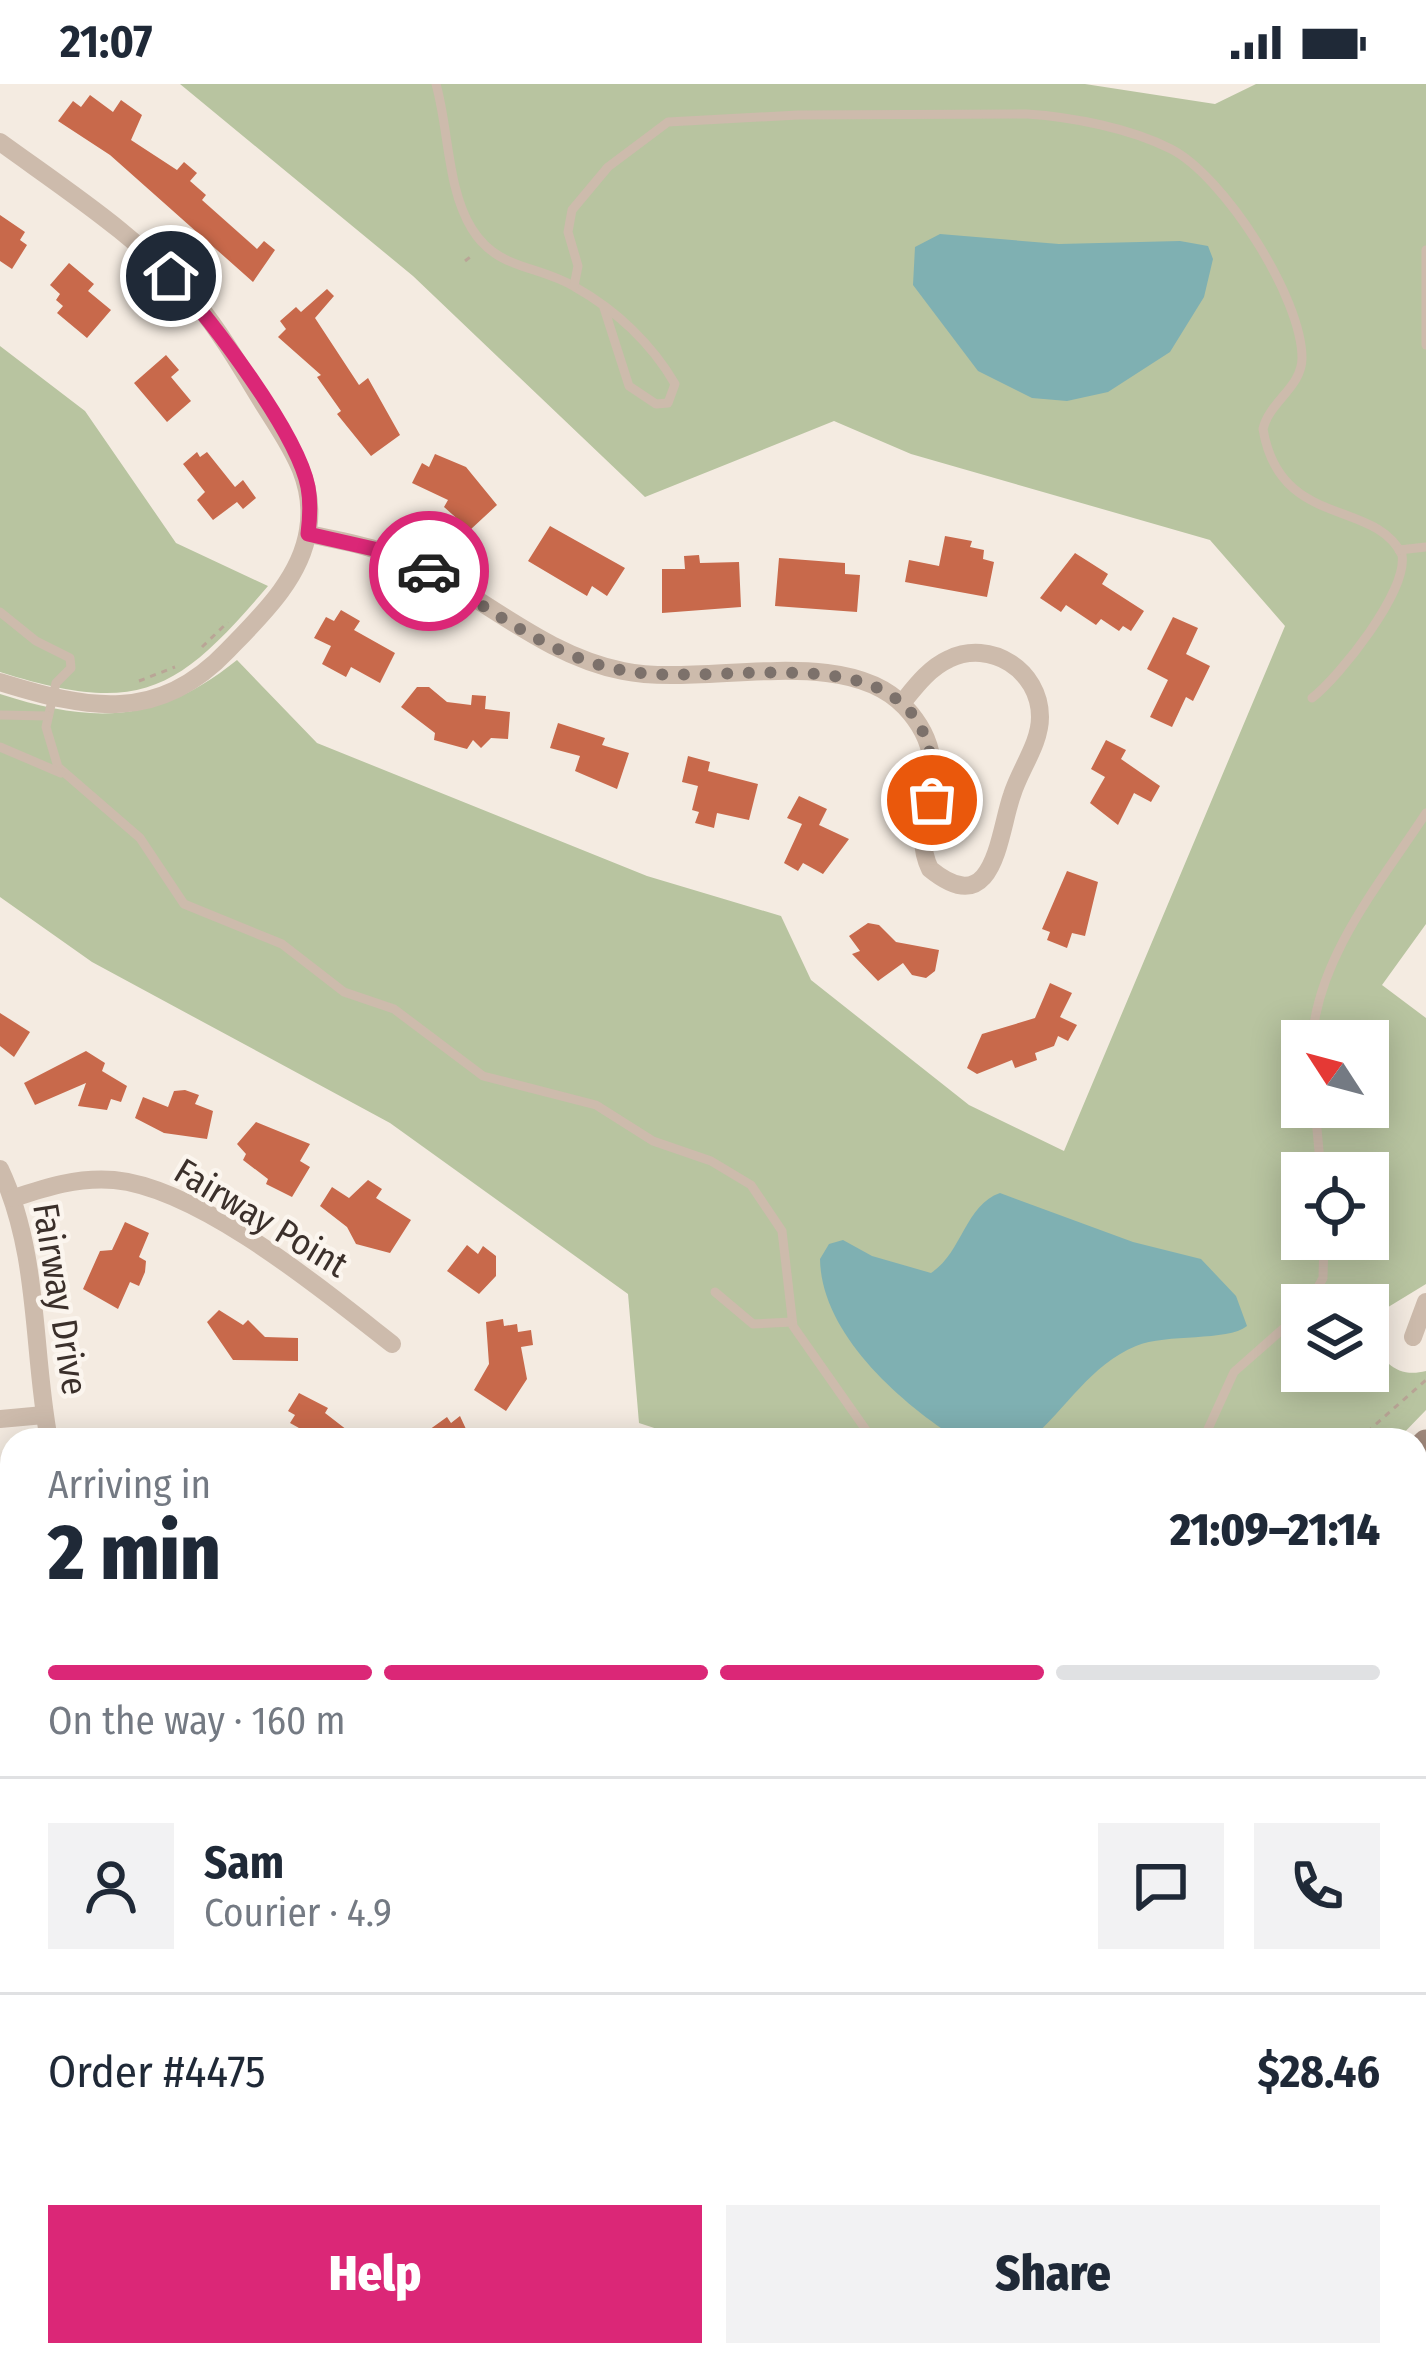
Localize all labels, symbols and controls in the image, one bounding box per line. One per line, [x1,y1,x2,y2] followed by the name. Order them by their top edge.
[60,15,152,69] text: 21:07
[120,225,222,327] pin
[138,243,204,309] icon: home
[369,511,489,631] courier
[396,538,462,604] icon: car
[881,749,983,851] pin
[899,767,965,833] icon: bag
[1281,1020,1389,1128] north arrow
[1281,1020,1389,1392] map controls
[166,1149,356,1287] street label: Fairway Point
[1281,1152,1389,1260] button: locate
[23,1200,97,1398] street label: Fairway Drive
[1281,1284,1389,1392] button: layers
[48,1462,211,1508] text: Arriving in
[1170,1503,1380,1557] text: 21:09–21:14
[48,1506,221,1600] text: 2 min
[48,1698,346,1744] text: On the way · 160 m
[48,1823,174,1949] button: person
[1098,1823,1224,1949] button: chat
[1254,1823,1380,1949] button: phone
[204,1836,284,1890] text: Sam
[204,1890,392,1936] text: Courier · 4.9
[48,2045,266,2099] text: Order #4475
[1257,2045,1380,2099] text: $28.46
[48,2205,702,2343] button: Help
[726,2205,1380,2343] button: Share

